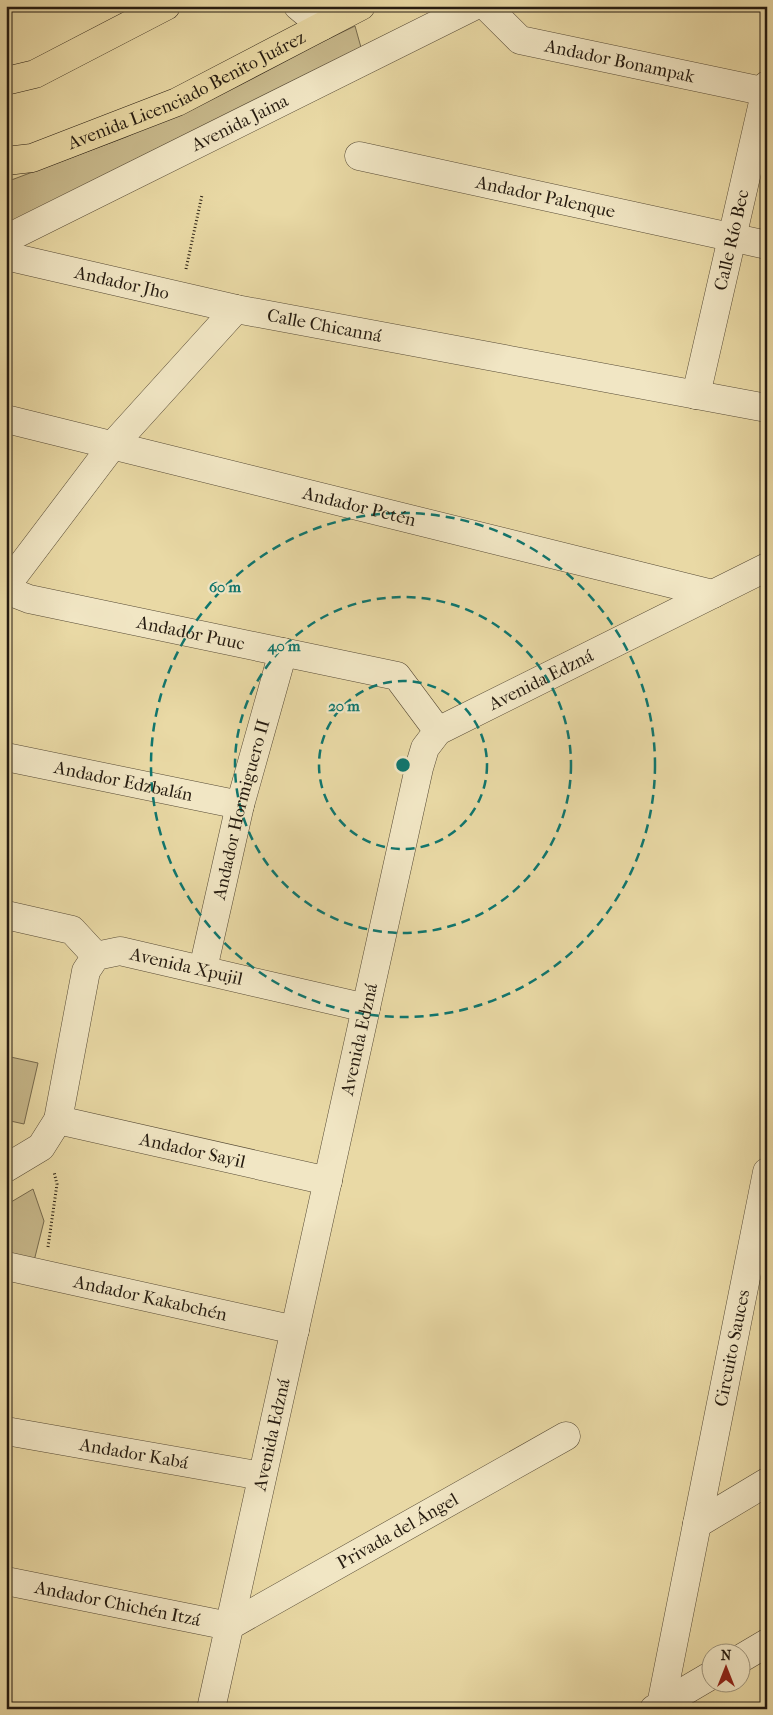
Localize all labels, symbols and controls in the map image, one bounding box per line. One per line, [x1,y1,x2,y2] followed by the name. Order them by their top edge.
[64,27,309,155] street label: Avenida Licenciado Benito Juárez
[542,35,697,88] street label: Andador Bonampak
[187,90,292,156] street label: Avenida Jaina
[473,172,617,223] street label: Andador Palenque
[710,188,754,293] street label: Calle Río Bec
[72,262,171,304] street label: Andador Jho
[265,305,384,347] street label: Calle Chicanná
[300,483,418,531] street label: Andador Petén
[209,578,242,596] text: 60 m
[134,612,247,655] street label: Andador Puuc
[267,637,301,655] text: 40 m
[485,645,597,715] street label: Avenida Edzná
[328,697,360,715] text: 20 m
[209,717,275,903] street label: Andador Hormiguero II
[394,756,412,774] centre of rings
[51,757,195,806] street label: Andador Edzbalán
[127,943,245,990] street label: Avenida Xpujil
[337,981,382,1098] street label: Avenida Edzná
[137,1129,247,1173] street label: Andador Sayil
[71,1271,230,1326] street label: Andador Kakabchén
[711,1287,754,1408] street label: Circuito Sauces
[249,1376,295,1494] street label: Avenida Edzná
[77,1434,191,1474] street label: Andador Kabá
[334,1489,462,1574] street label: Privada del Ángel
[32,1577,203,1631] street label: Andador Chichén Itzá
[700,1642,750,1692] north arrow
[721,1647,732,1664] text: N

